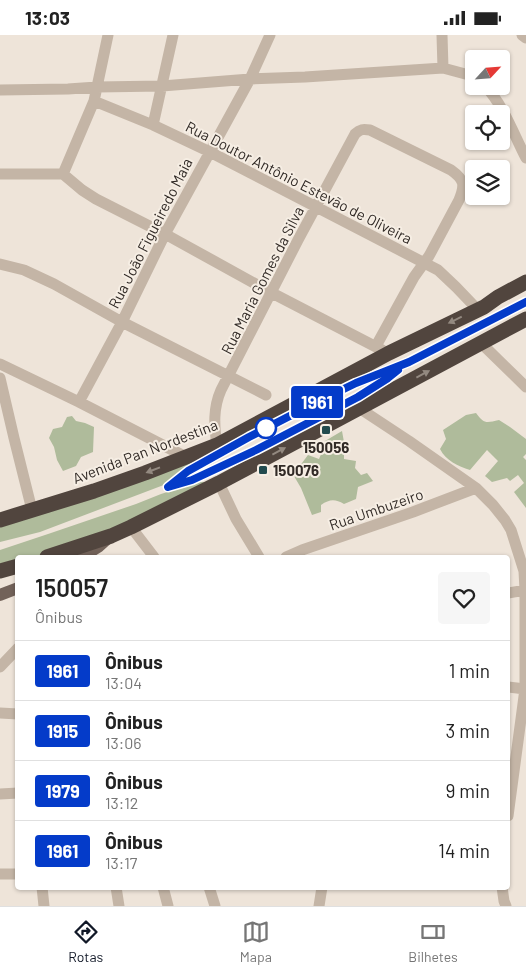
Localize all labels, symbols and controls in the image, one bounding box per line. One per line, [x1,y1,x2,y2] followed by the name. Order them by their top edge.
[25,6,70,29] text: 13:03
[465,50,510,95] north arrow
[465,50,510,205] map controls
[465,105,510,150] button: locate
[183,117,415,247] street label: Rua Doutor Antônio Estevão de Oliveira
[104,155,196,311] street label: Rua João Figueiredo Maia
[465,160,510,205] button: layers
[217,203,307,357] street label: Rua Maria Gomes da Silva
[448,317,462,325] one-way arrow
[415,370,430,378] one-way arrow
[282,386,352,418] line badge: 1961
[301,391,333,413] text: 1961
[70,415,220,487] street label: Avenida Pan Nordestina
[255,417,277,439] unlabelled marker
[320,424,332,436] marker: 150056
[303,438,349,456] place label: 150056
[272,447,286,455] one-way arrow
[273,461,319,479] place label: 150076
[257,464,269,476] marker: 150076
[145,466,160,474] one-way arrow
[327,484,425,534] street label: Rua Umbuzeiro
[438,572,490,624] button: heart
[35,573,108,602] text: 150057
[35,607,83,626] text: Ônibus
[105,650,163,673] text: Ônibus
[449,659,490,682] text: 1 min
[47,660,78,682] text: 1961
[105,673,142,692] text: 13:04
[105,710,163,733] text: Ônibus
[446,719,490,742] text: 3 min
[47,720,78,742] text: 1915
[105,733,142,752] text: 13:06
[105,770,163,793] text: Ônibus
[446,779,490,802] text: 9 min
[45,780,80,802] text: 1979
[105,793,138,812] text: 13:12
[105,830,163,853] text: Ônibus
[438,839,490,862] text: 14 min
[47,840,78,862] text: 1961
[105,853,137,872] text: 13:17
[68,918,103,965] tab: Rotas
[240,918,272,965] tab: Mapa
[408,918,458,965] tab: Bilhetes

